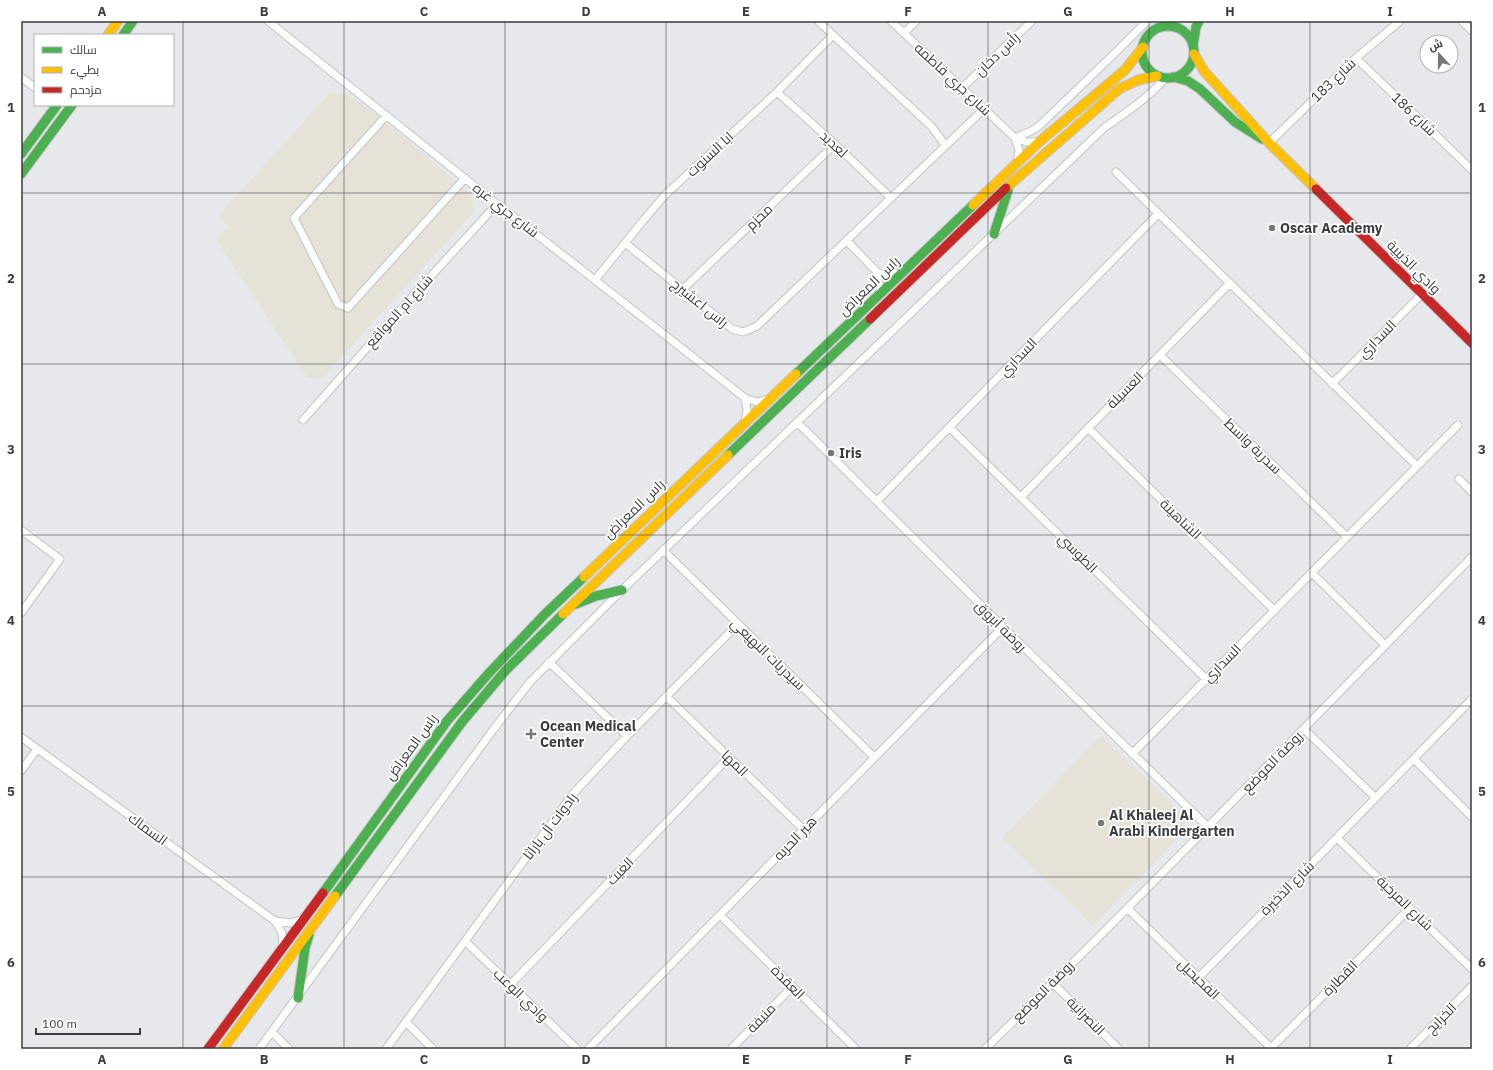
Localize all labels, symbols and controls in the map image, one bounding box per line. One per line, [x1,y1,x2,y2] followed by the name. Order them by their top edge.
[98,3,107,20] text: A
[260,3,269,20] text: B
[420,3,429,20] text: C
[581,3,591,20] text: D
[742,3,750,20] text: E
[904,3,912,20] text: F
[1063,3,1073,20] text: G
[1225,3,1235,20] text: H
[1387,3,1393,20] text: I
[971,28,1023,80] street label: رأس دخان
[34,34,174,106] legend
[1419,34,1459,74] north arrow
[1426,36,1445,54] text: ش
[909,39,995,121] street label: شارع جري فاطمه
[70,42,97,57] text: سالك
[1307,54,1359,106] street label: شارع 183
[70,62,99,80] text: بطيء
[70,82,102,98] text: مزدحم
[1388,88,1440,140] street label: شارع 186
[7,99,15,116] text: 1
[1478,99,1486,116] text: 1
[816,127,852,161] street label: لعديد
[683,128,737,180] street label: ابا السنوت
[468,179,543,244] street label: شارع جري غره
[742,200,777,235] street label: محزم
[1280,219,1383,237] place label: Oscar Academy
[1267,223,1277,233] marker: Oscar Academy
[1381,236,1445,300] street label: وادي الذيبية
[835,252,903,320] street label: راس المعراض
[7,270,15,287] text: 2
[1478,270,1486,287] text: 2
[361,271,437,352] street label: شارع ام المواقع
[668,275,732,331] street label: راس اعشيرج
[1354,316,1402,364] street label: السداري
[995,334,1043,382] street label: السداري
[1103,368,1147,412] street label: العسيلة
[1220,414,1286,478] street label: سدرية واسط
[7,441,15,458] text: 3
[1478,441,1486,458] text: 3
[839,444,862,462] place label: Iris
[826,448,836,458] marker: Iris
[600,475,668,543] street label: راس المعراض
[1156,495,1206,543] street label: الشاهينة
[1053,529,1102,578] street label: الطوسي
[971,596,1031,656] street label: روضة أبروق
[7,612,15,629] text: 4
[1478,612,1486,629] text: 4
[725,614,809,696] street label: سيدريات النهيعي
[1199,640,1247,688] street label: السداري
[381,710,441,784] street label: راس المعراض
[540,717,636,751] place label: Ocean Medical Center
[1238,727,1306,797] street label: روضة الموضع
[525,728,537,740] marker: Ocean Medical Center
[718,746,752,780] street label: المها
[7,783,15,800] text: 5
[1478,783,1486,800] text: 5
[519,789,581,863] street label: رادوات آل باراثا
[1109,806,1235,840] place label: Al Khaleej Al Arabi Kindergarten
[125,809,171,849] street label: السماك
[769,812,821,864] street label: هير الحربه
[1096,818,1106,828] marker: Al Khaleej Al Arabi Kindergarten
[602,853,638,889] street label: الغيث
[1256,857,1318,919] street label: شارع الذخيرة
[1373,872,1437,934] street label: شارع المرخية
[7,954,15,971] text: 6
[1478,954,1486,971] text: 6
[1174,955,1224,1003] street label: الفحيحيل
[1008,956,1078,1026] street label: روضة الموضع
[1318,956,1362,1000] street label: القطارة
[767,961,809,1003] street label: العقدة
[488,964,552,1028] street label: وادي الوعب
[1063,993,1109,1039] street label: النصرانية
[743,999,779,1037] street label: منيفة
[1422,999,1460,1037] street label: الخرايج
[36,1010,140,1036] scale bar
[42,1016,77,1031] text: 100 m
[98,1051,107,1068] text: A
[260,1051,269,1068] text: B
[420,1051,429,1068] text: C
[581,1051,591,1068] text: D
[742,1051,750,1068] text: E
[904,1051,912,1068] text: F
[1063,1051,1073,1068] text: G
[1225,1051,1235,1068] text: H
[1387,1051,1393,1068] text: I

